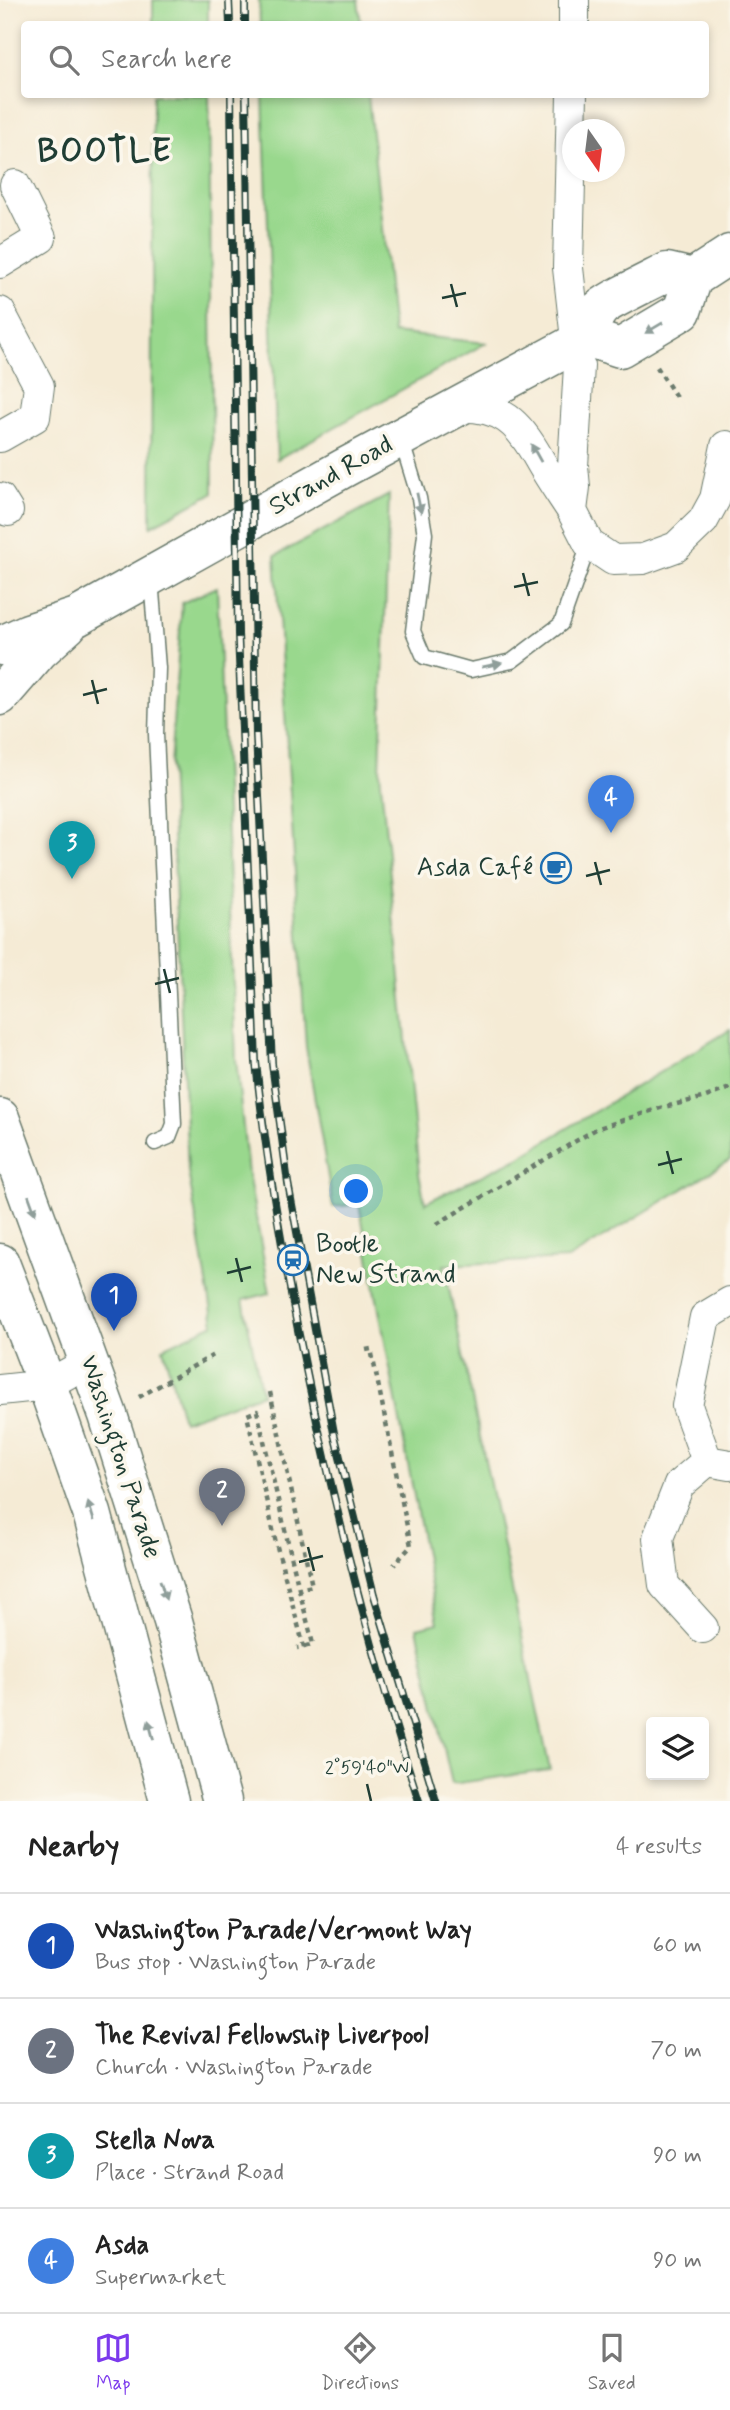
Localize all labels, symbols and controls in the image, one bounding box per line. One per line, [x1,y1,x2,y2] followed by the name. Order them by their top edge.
[21,21,709,98] search box
[45,41,83,79] icon: search
[101,43,232,77] text: Search here
[562,119,625,182] north arrow
[37,130,173,174] district label: BOOTLE
[644,322,663,335] one-way arrow
[263,428,399,524] street label: Strand Road
[530,443,542,462] one-way arrow
[414,492,425,514] one-way arrow
[481,660,503,671] one-way arrow
[588,775,634,833] pin: 4
[49,821,95,879] pin: 3
[417,851,533,885] place label: Asda Café
[539,851,573,885] cafe icon: Asda Café
[339,1174,373,1208] your location
[27,1194,38,1215] one-way arrow
[316,1228,456,1292] place label: Bootle New Strand
[276,1243,310,1277] station icon: Bootle New Strand
[91,1273,137,1331] pin: 1
[68,1351,169,1564] street label: Washington Parade
[199,1468,245,1526] pin: 2
[85,1500,95,1521] one-way arrow
[158,1579,169,1600] one-way arrow
[646,1717,709,1780] map controls
[646,1717,709,1780] button: layers
[145,1719,156,1741] one-way arrow
[325,1756,409,1780] text: 2°59'40"W
[28,1827,119,1866] text: Nearby
[616,1832,702,1862] text: 4 results
[95,1914,472,1948] text: Washington Parade/Vermont Way
[46,1931,56,1961] text: 1
[653,1931,702,1961] text: 60 m
[95,1948,376,1978] text: Bus stop · Washington Parade
[95,2019,429,2053] text: The Revival Fellowship Liverpool
[45,2036,57,2066] text: 2
[650,2036,702,2066] text: 70 m
[95,2053,373,2083] text: Church · Washington Parade
[95,2124,215,2158] text: Stella Nova
[46,2141,56,2171] text: 3
[653,2141,702,2171] text: 90 m
[95,2158,284,2188] text: Place · Strand Road
[95,2229,149,2263] text: Asda
[44,2246,58,2276] text: 4
[653,2246,702,2276] text: 90 m
[95,2263,226,2293] text: Supermarket
[94,2329,132,2396] tab: Map
[321,2329,399,2396] tab: Directions
[588,2329,636,2396] tab: Saved

